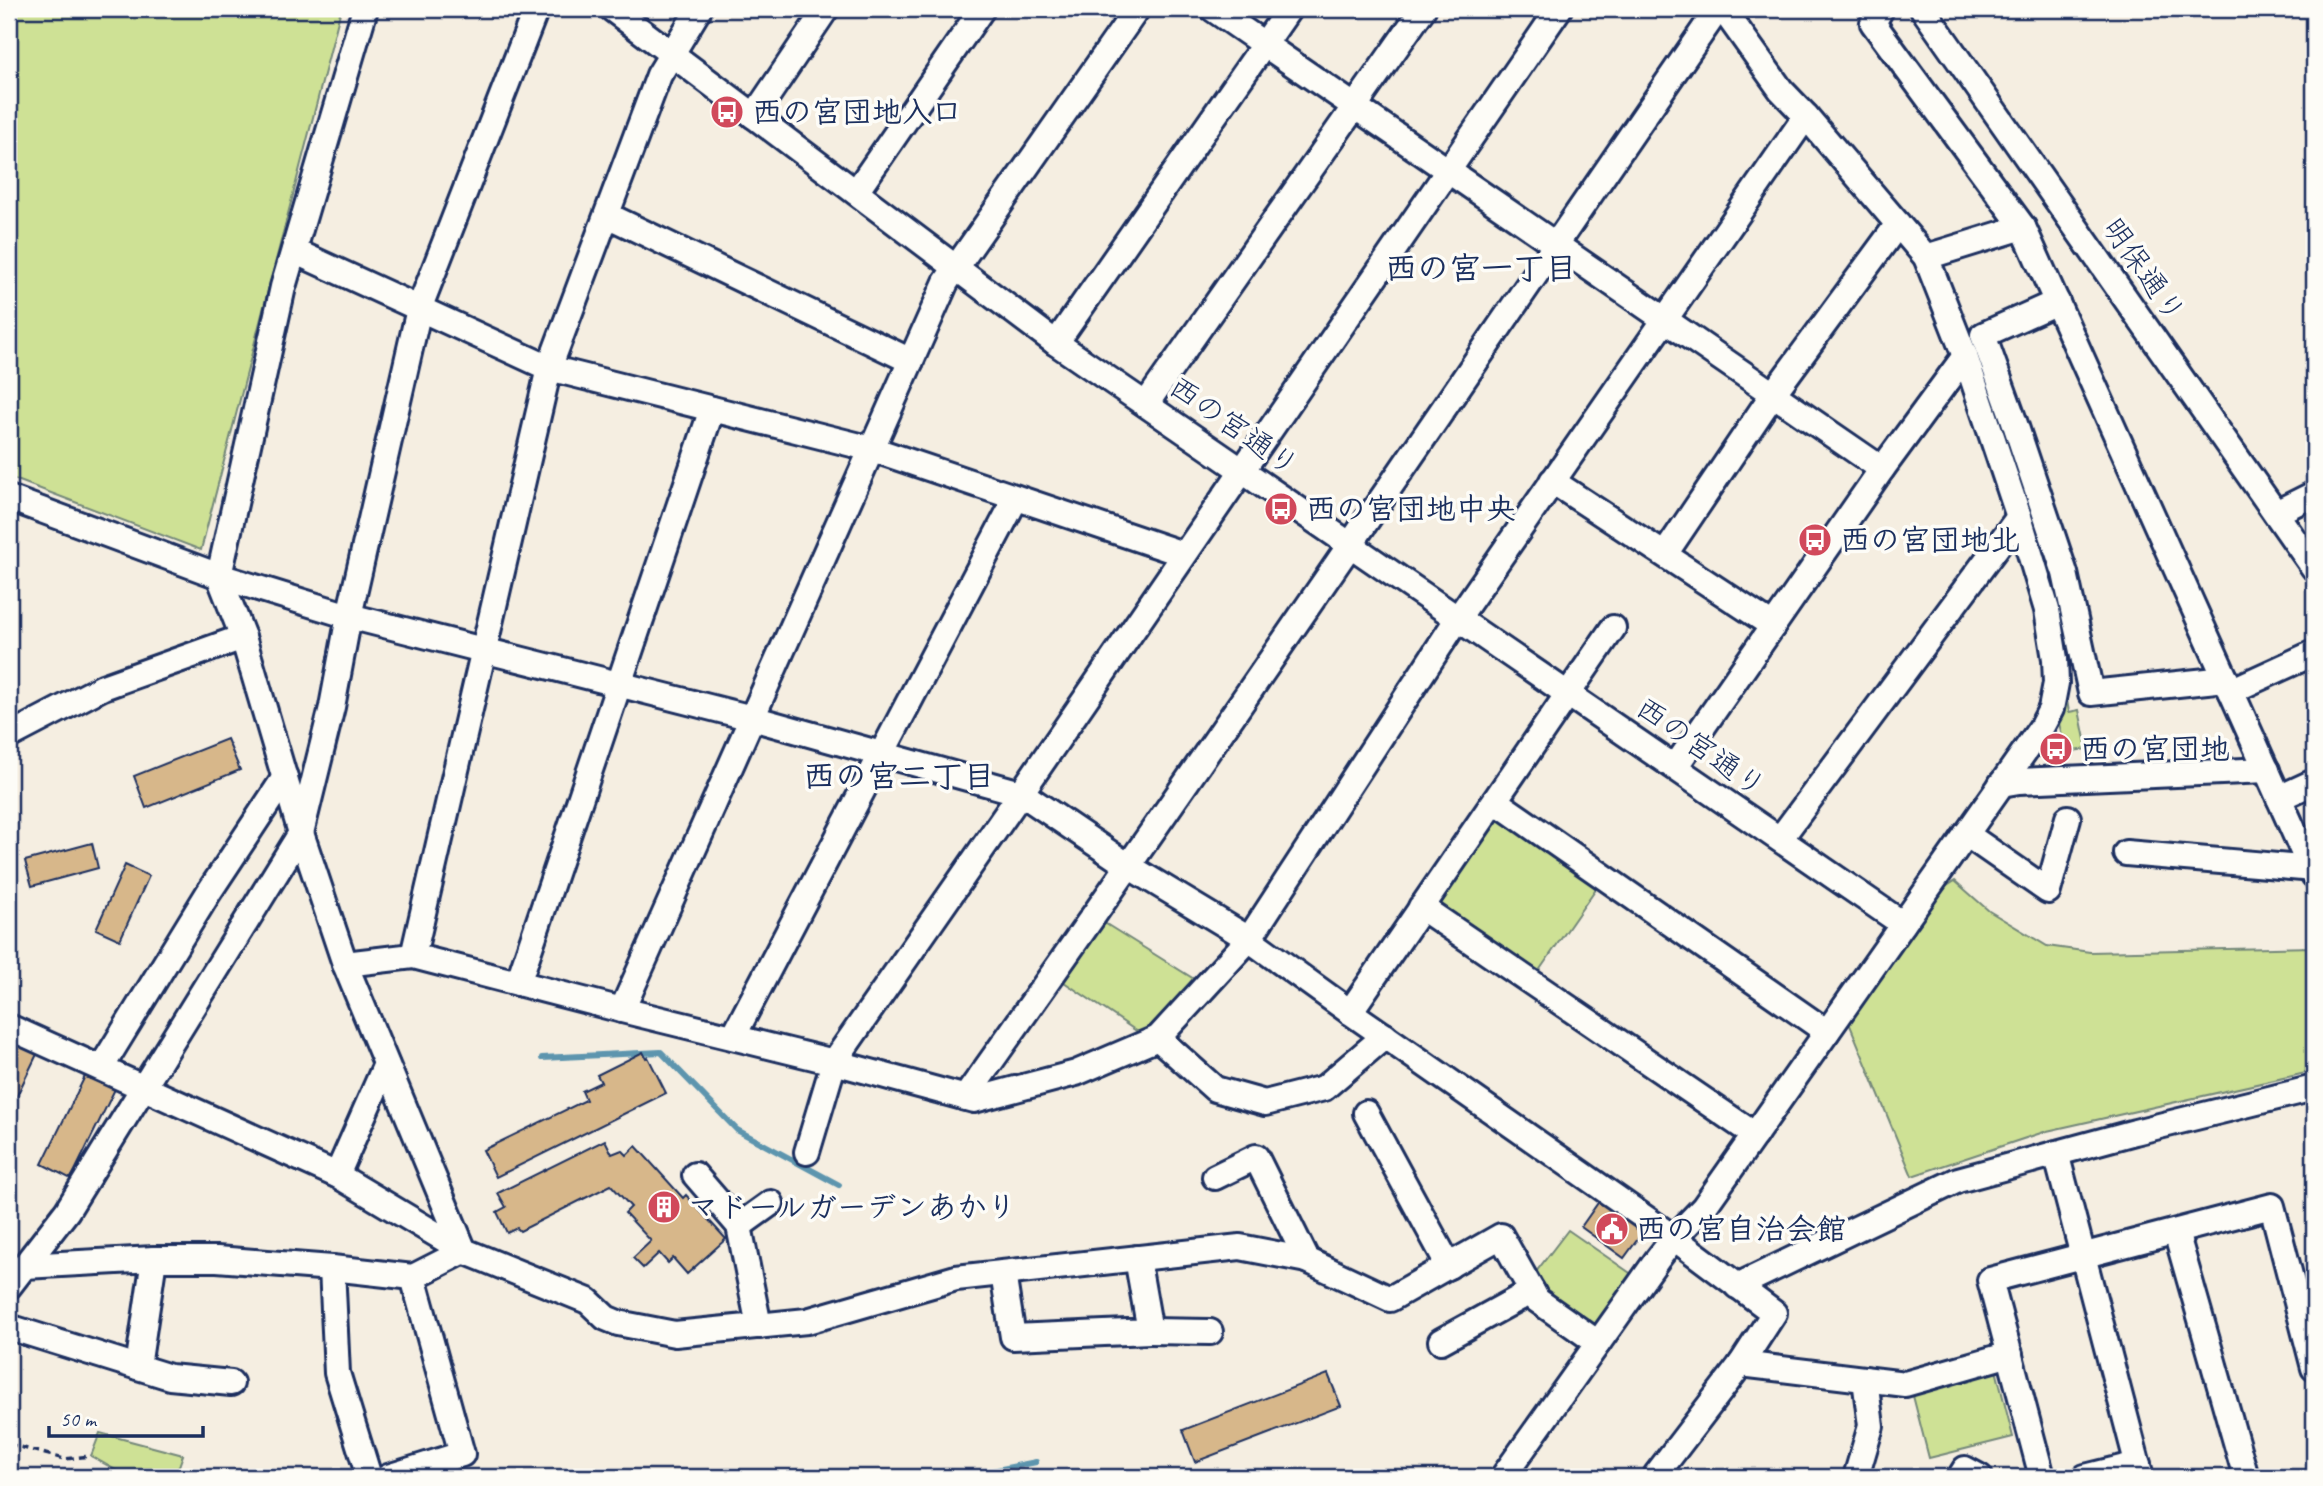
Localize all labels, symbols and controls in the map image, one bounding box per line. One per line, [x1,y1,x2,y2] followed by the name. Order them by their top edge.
[708,93,746,131] bus stop icon: 西の宮団地入口
[752,93,962,131] place label: 西の宮団地入口
[2094,210,2194,330] street label: 明保通り
[1385,248,1577,289] district label: 西の宮一丁目
[1162,367,1306,485] street label: 西の宮通り
[1262,490,1300,528] bus stop icon: 西の宮団地中央
[1306,490,1516,528] place label: 西の宮団地中央
[1796,521,1834,559] bus stop icon: 西の宮団地北
[1840,521,2020,559] place label: 西の宮団地北
[1629,688,1773,806] street label: 西の宮通り
[2037,730,2075,768] bus stop icon: 西の宮団地
[2080,730,2230,768] place label: 西の宮団地
[803,756,995,797] district label: 西の宮二丁目
[645,1188,683,1226] building icon: マドールガーデンあかり
[688,1188,1017,1226] place label: マドールガーデンあかり
[1593,1210,1631,1248] public building icon: 西の宮自治会館
[1636,1210,1846,1248] place label: 西の宮自治会館
[49,1395,203,1439] scale bar
[60,1406,98,1432] text: 50 m

